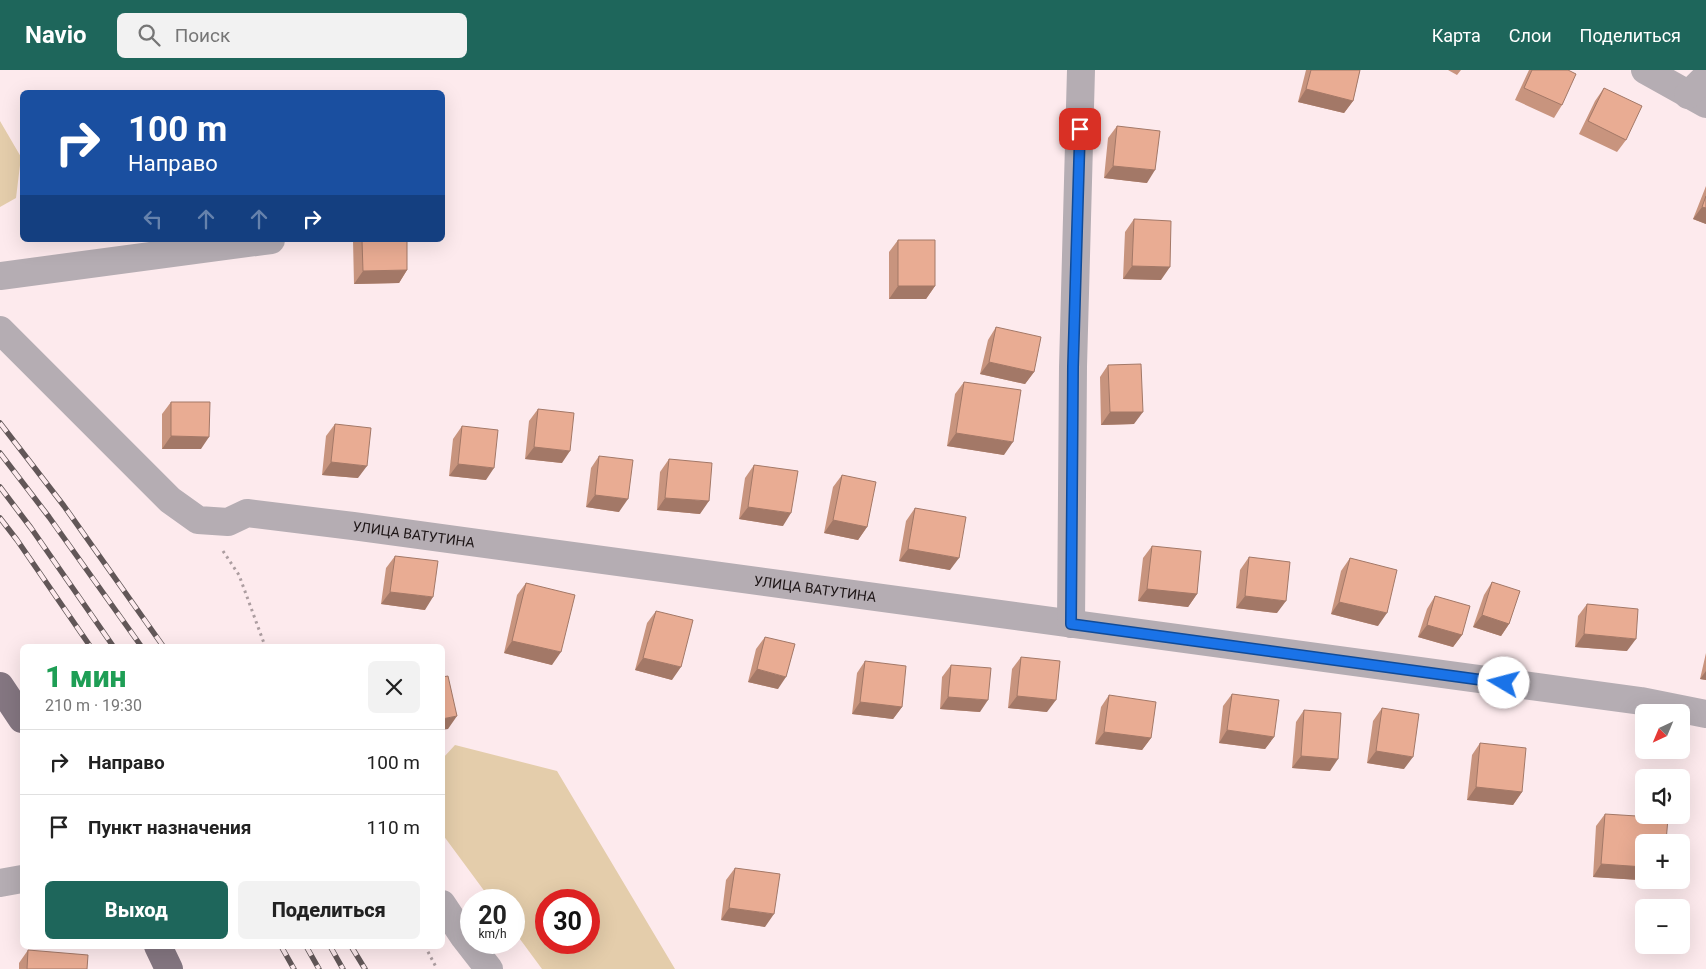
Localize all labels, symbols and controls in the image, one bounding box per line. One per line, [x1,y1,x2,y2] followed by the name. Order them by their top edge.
[117,13,467,58] search box
[25,21,87,49] text: Navio
[135,21,163,49] icon: search
[175,24,230,47] text: Поиск
[1432,25,1481,46] text: Карта
[1509,25,1552,46] text: Слои
[1580,25,1681,46] text: Поделиться
[1059,108,1101,150] pin
[128,109,227,150] text: 100 m
[45,110,110,175] icon: right
[1066,115,1094,143] icon: arrive
[128,151,218,176] text: Направо
[139,205,167,233] icon: left
[192,205,220,233] icon: ahead
[245,205,273,233] icon: ahead
[298,205,326,233] icon: right
[352,518,476,550] street label: УЛИЦА ВАТУТИНА
[753,573,877,605] street label: УЛИЦА ВАТУТИНА
[1477,656,1529,708] position arrow
[45,659,126,694] text: 1 мин
[368,661,420,713] button: close
[45,696,142,715] text: 210 m · 19:30
[1635,704,1690,759] north arrow
[1635,704,1690,954] map controls
[45,748,73,776] icon: right
[88,751,165,774] text: Направо
[367,751,420,774] text: 100 m
[1635,769,1690,824] button: sound
[45,813,73,841] icon: arrive
[88,816,251,839] text: Пункт назначения
[367,816,420,839] text: 110 m
[1635,834,1690,889] button: +
[45,881,228,939] button: Выход
[238,881,420,939] button: Поделиться
[535,889,600,954] speed limit sign: 30
[1635,899,1690,954] button: −
[478,901,507,930] text: 20
[478,927,507,941] text: km/h

